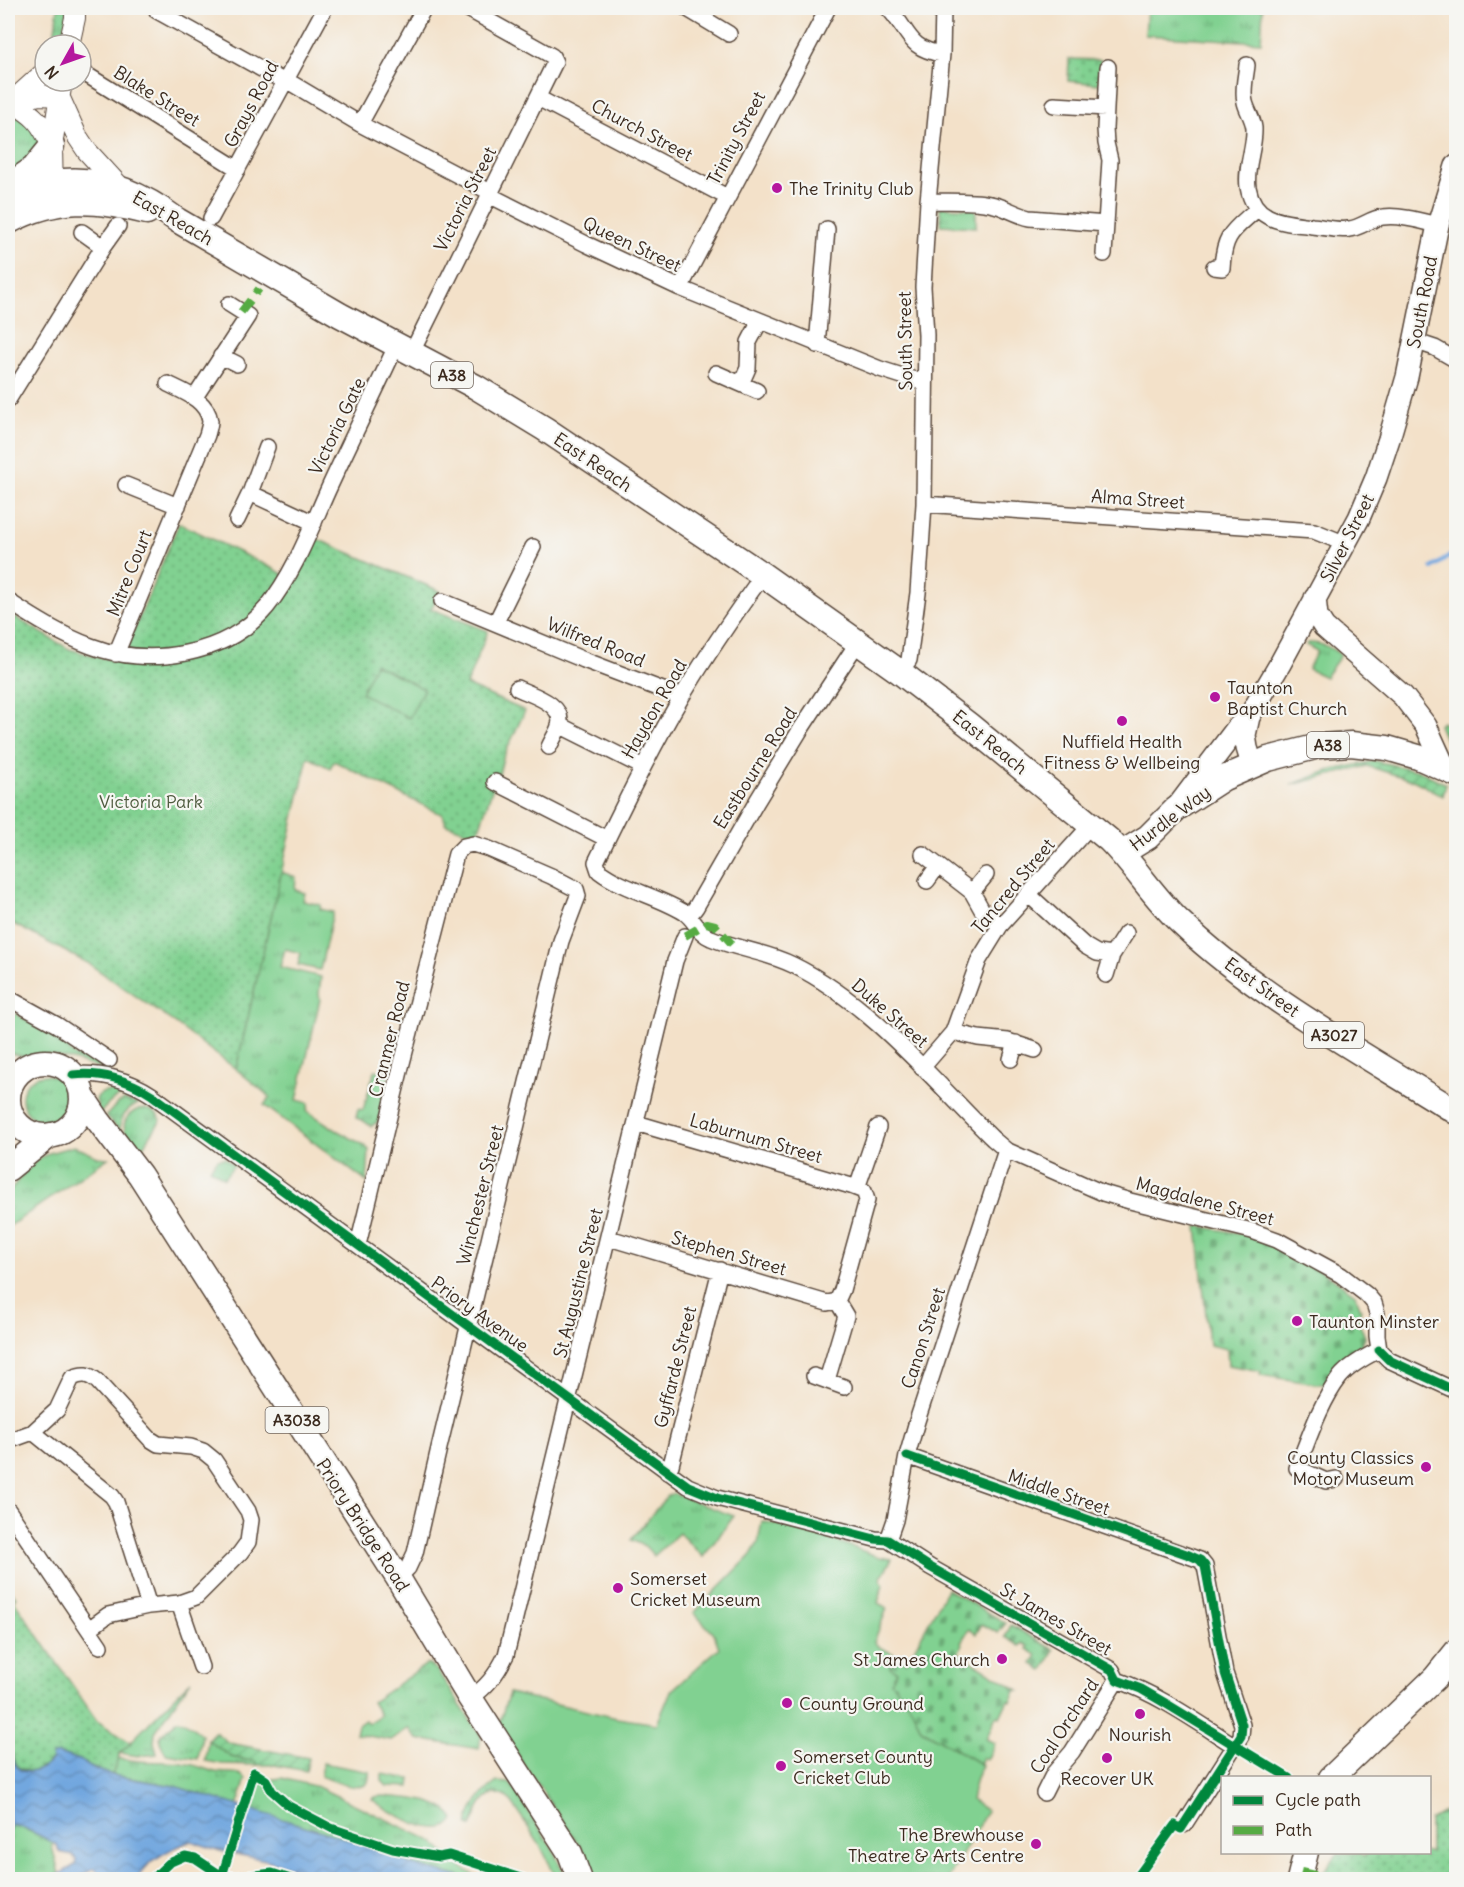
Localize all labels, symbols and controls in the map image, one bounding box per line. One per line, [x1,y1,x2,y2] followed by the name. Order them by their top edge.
[33,33,93,93] north arrow
[218,56,284,151] street label: Grays Road
[110,61,204,131] street label: Blake Street
[40,62,63,83] text: N
[702,87,770,189] street label: Trinity Street
[587,94,697,166] street label: Church Street
[429,143,501,255] street label: Victoria Street
[789,177,914,200] place label: The Trinity Club
[770,181,784,195] marker: The Trinity Club
[128,186,218,250] street label: East Reach
[579,211,685,277] street label: Queen Street
[1402,253,1442,350] street label: South Road
[893,291,917,391] street label: South Street
[431,362,473,388] road number: A38
[304,374,370,478] street label: Victoria Gate
[549,427,637,497] street label: East Reach
[1090,484,1186,514] street label: Alma Street
[1315,490,1379,586] street label: Silver Street
[101,526,157,620] street label: Mitre Court
[544,612,649,672] street label: Wilfred Road
[616,655,692,763] street label: Haydon Road
[1227,676,1347,720] place label: Taunton Baptist Church
[1208,690,1222,704] marker: Taunton Baptist Church
[708,702,802,833] street label: Eastbourne Road
[948,705,1032,779] street label: East Reach
[1115,714,1129,728] marker: Nuffield Health Fitness & Wellbeing
[1044,730,1200,774] place label: Nuffield Health Fitness & Wellbeing
[1307,732,1349,758] road number: A38
[1125,780,1215,856] street label: Hurdle Way
[99,790,203,813] park label: Victoria Park
[966,834,1060,938] street label: Tancred Street
[1220,952,1304,1022] street label: East Street
[847,973,933,1053] street label: Duke Street
[363,978,415,1099] street label: Cranmer Road
[1304,1022,1364,1048] road number: A3027
[687,1108,825,1168] street label: Laburnum Street
[451,1123,509,1267] street label: Winchester Street
[1134,1172,1276,1230] street label: Magdalene Street
[548,1206,608,1360] street label: St Augustine Street
[669,1226,789,1280] street label: Stephen Street
[427,1271,533,1357] street label: Priory Avenue
[896,1284,950,1392] street label: Canon Street
[649,1304,701,1430] street label: Gyffarde Street
[1309,1310,1440,1333] place label: Taunton Minster
[1290,1314,1304,1328] marker: Taunton Minster
[266,1407,328,1433] road number: A3038
[1287,1446,1414,1490] place label: County Classics Motor Museum
[311,1454,415,1596] street label: Priory Bridge Road
[1419,1460,1433,1474] marker: County Classics Motor Museum
[1005,1464,1113,1520] street label: Middle Street
[630,1567,761,1611] place label: Somerset Cricket Museum
[996,1578,1116,1660] street label: St James Street
[611,1581,625,1595] marker: Somerset Cricket Museum
[853,1648,990,1671] place label: St James Church
[995,1652,1009,1666] marker: St James Church
[1025,1674,1104,1778] street label: Coal Orchard
[799,1692,924,1715] place label: County Ground
[780,1696,794,1710] marker: County Ground
[1133,1707,1147,1721] marker: Nourish
[1109,1723,1171,1746] place label: Nourish
[793,1745,933,1789] place label: Somerset County Cricket Club
[1100,1751,1114,1765] marker: Recover UK
[774,1759,788,1773] marker: Somerset County Cricket Club
[1060,1767,1154,1790] place label: Recover UK
[1221,1776,1431,1854] legend
[1275,1788,1361,1811] text: Cycle path
[1275,1818,1312,1841] text: Path
[848,1823,1024,1867] place label: The Brewhouse Theatre & Arts Centre
[1029,1837,1043,1851] marker: The Brewhouse Theatre & Arts Centre

